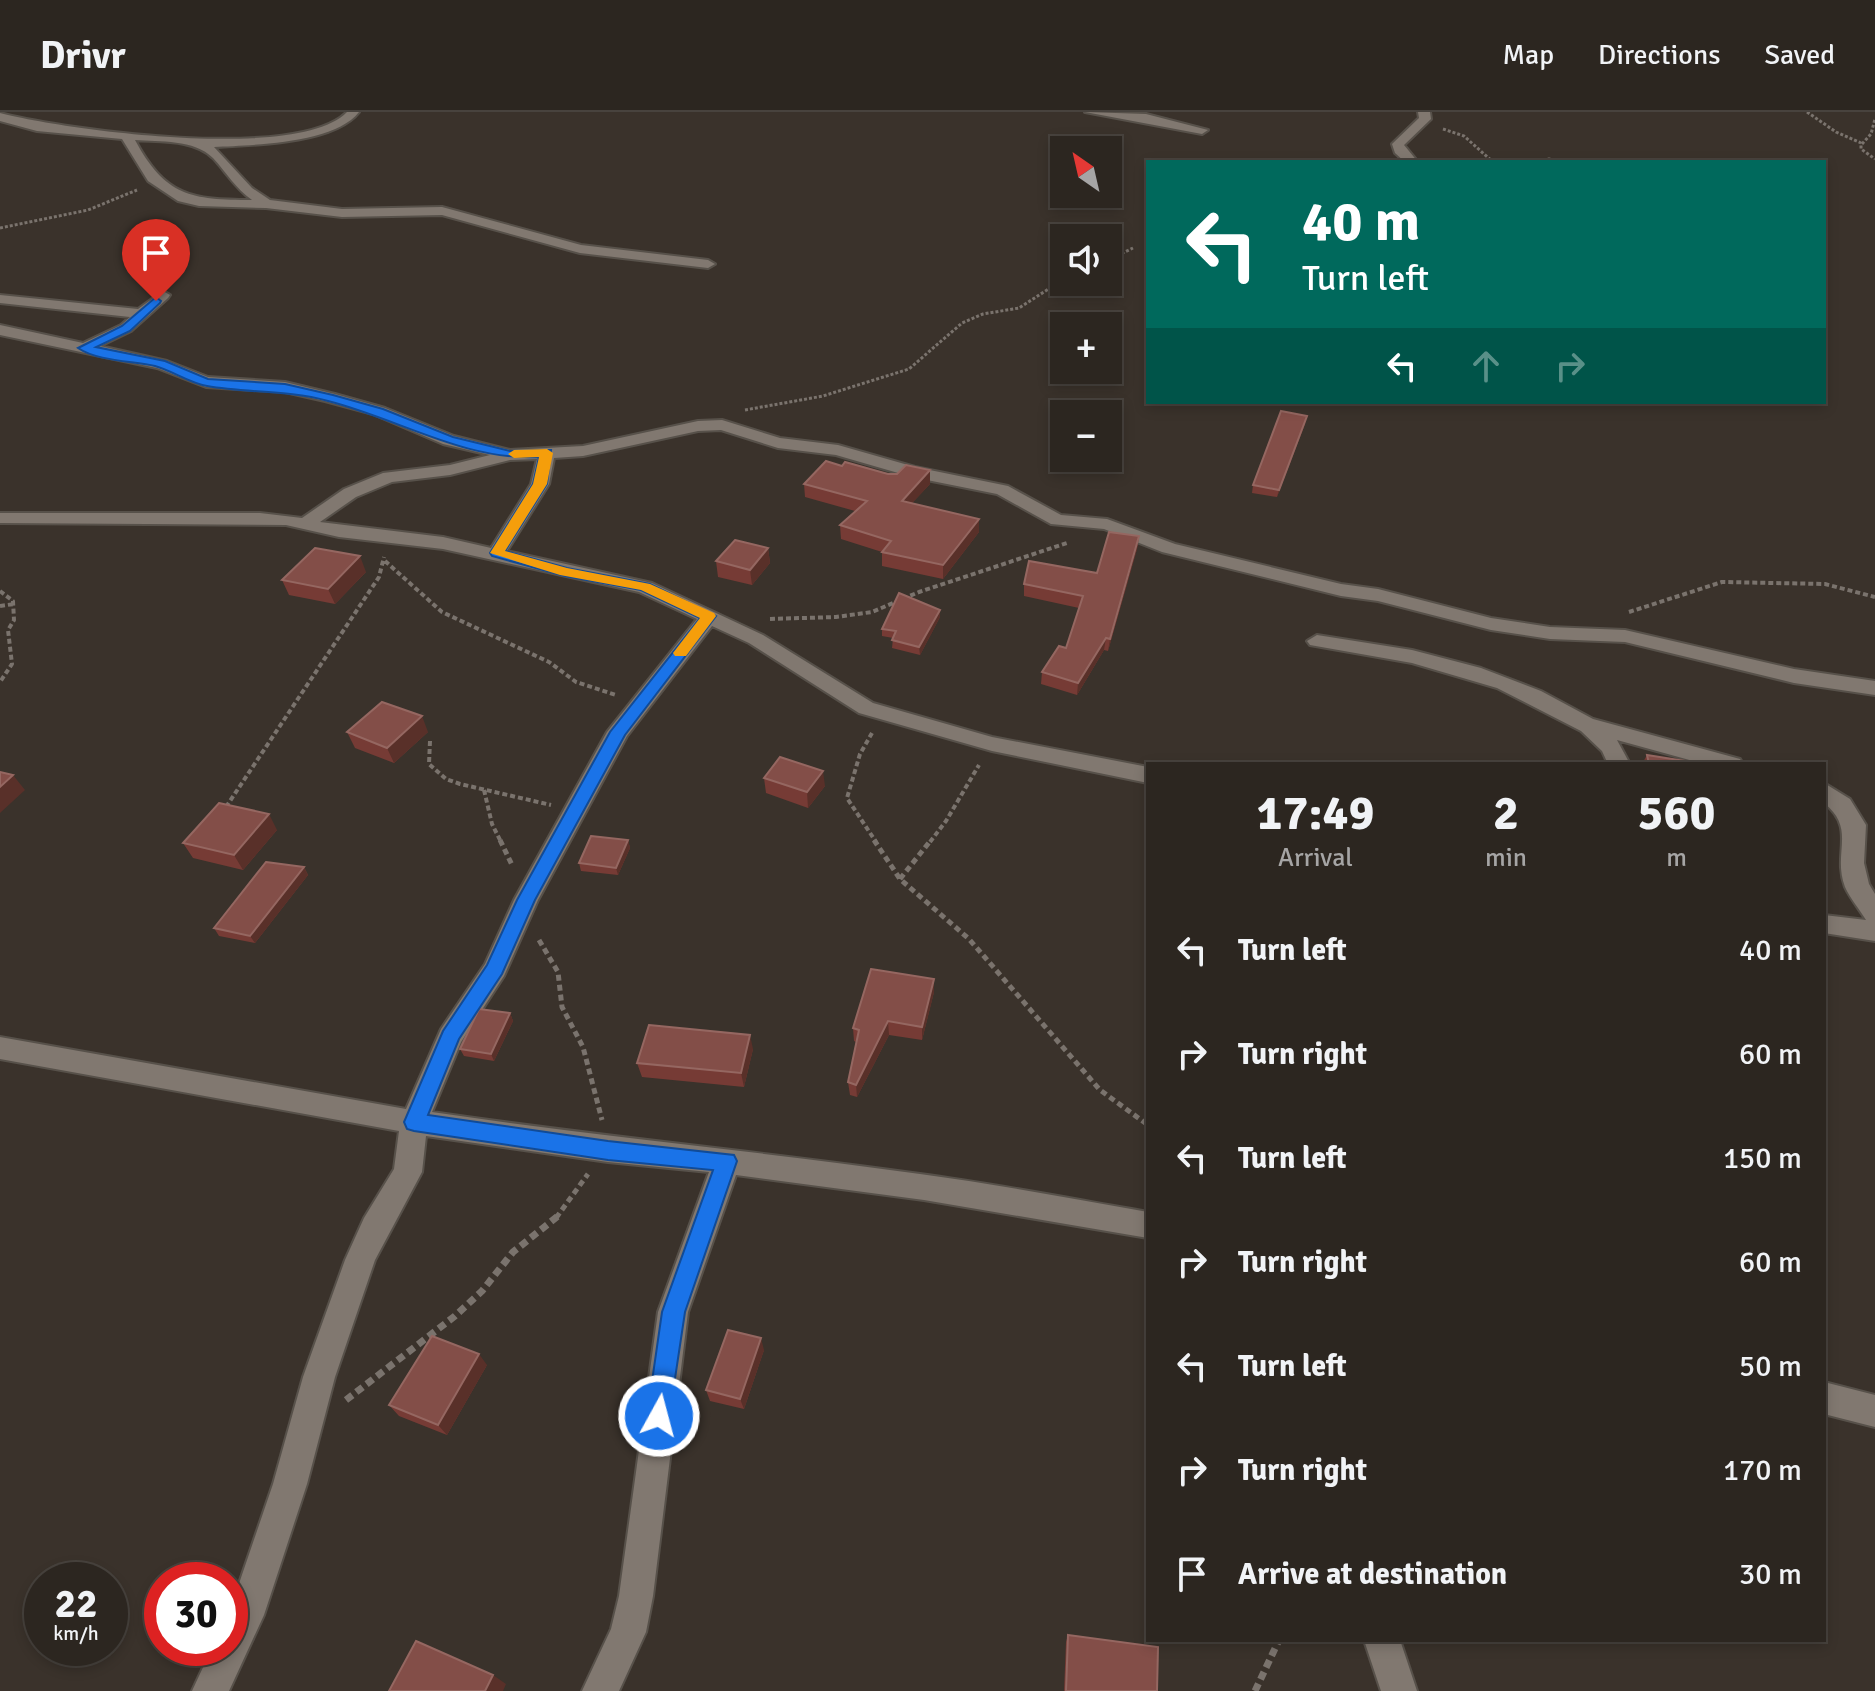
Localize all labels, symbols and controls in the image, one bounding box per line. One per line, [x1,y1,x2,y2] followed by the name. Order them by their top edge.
[40,32,126,79] text: Drivr
[1502,38,1554,72] text: Map
[1598,38,1720,72] text: Directions
[1764,38,1835,72] text: Saved
[1050,136,1122,208] north arrow
[1050,136,1122,472] map controls
[1302,187,1420,256] text: 40 m
[1170,192,1274,296] icon: left
[122,219,190,301] pin
[1050,224,1122,296] button: sound
[134,231,178,275] icon: arrive
[1302,256,1429,301] text: Turn left
[1050,312,1122,384] button: +
[1380,344,1424,388] icon: left
[1464,344,1508,388] icon: ahead
[1548,344,1592,388] icon: right
[1050,400,1122,472] button: −
[1257,784,1374,843] text: 17:49
[1493,784,1519,843] text: 2
[1638,784,1715,843] text: 560
[1278,842,1353,874] text: Arrival
[1485,842,1527,874] text: min
[1666,842,1687,874] text: m
[1170,928,1214,972] icon: left
[1238,932,1347,969] text: Turn left
[1739,932,1802,969] text: 40 m
[1170,1032,1214,1076] icon: right
[1238,1036,1367,1073] text: Turn right
[1739,1036,1802,1073] text: 60 m
[1170,1136,1214,1180] icon: left
[1238,1140,1347,1177] text: Turn left
[1723,1140,1802,1177] text: 150 m
[1170,1240,1214,1284] icon: right
[1238,1244,1367,1281] text: Turn right
[1739,1244,1802,1281] text: 60 m
[1170,1344,1214,1388] icon: left
[1238,1348,1347,1385] text: Turn left
[1739,1348,1802,1385] text: 50 m
[617,1374,701,1458] position arrow
[1170,1448,1214,1492] icon: right
[1238,1452,1367,1489] text: Turn right
[1723,1452,1802,1489] text: 170 m
[1170,1552,1214,1596] icon: arrive
[1238,1556,1507,1593] text: Arrive at destination
[1739,1556,1802,1593] text: 30 m
[144,1562,248,1666] speed limit sign: 30
[54,1579,98,1629] text: 22
[53,1621,99,1646] text: km/h

